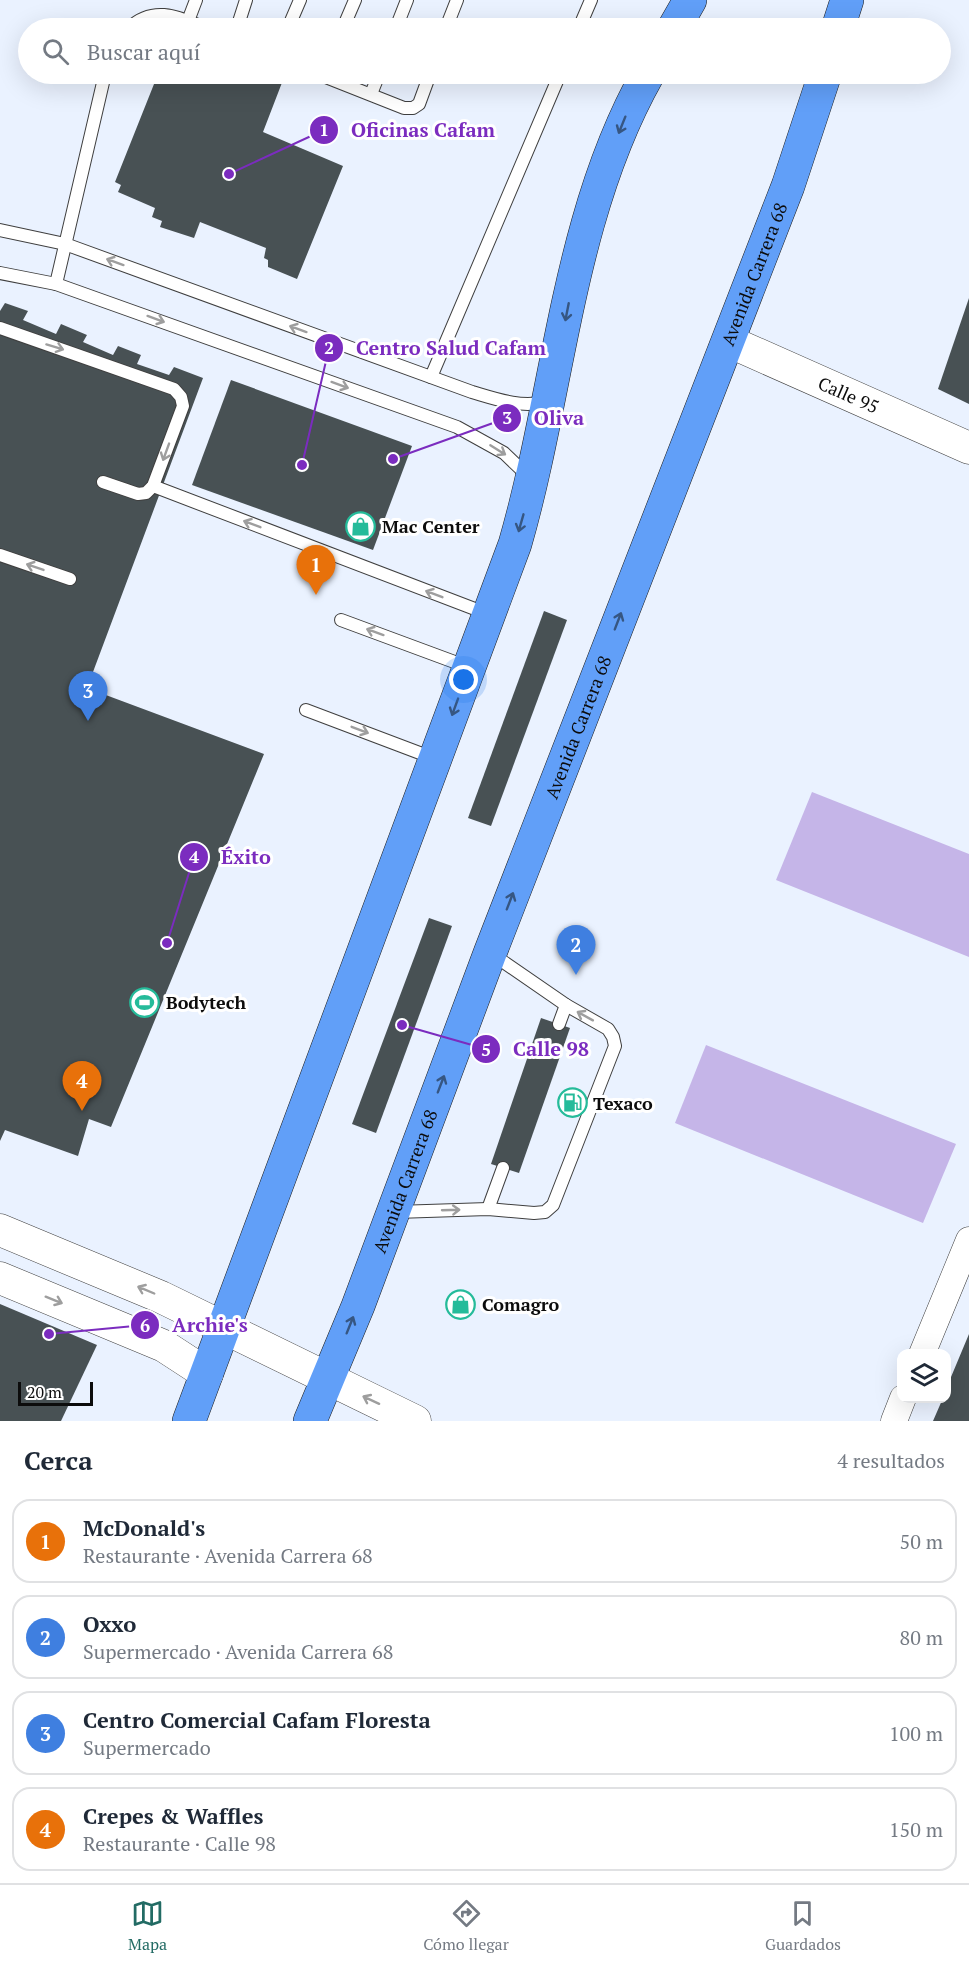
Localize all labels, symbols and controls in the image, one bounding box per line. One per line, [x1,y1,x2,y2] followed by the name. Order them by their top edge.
[18,18,951,84] search box
[39,35,72,68] icon: search
[87,37,200,66] text: Buscar aquí
[309,111,507,149] callout: Oficinas Cafam
[351,116,496,143] text: Oficinas Cafam
[615,116,626,134] one-way arrow
[319,117,329,141] text: 1
[715,199,792,349] street label: Avenida Carrera 68
[106,256,125,267] one-way arrow
[561,303,573,322] one-way arrow
[146,315,165,326] one-way arrow
[289,322,308,333] one-way arrow
[314,329,558,367] callout: Centro Salud Cafam
[356,334,547,361] text: Centro Salud Cafam
[324,335,334,359] text: 2
[45,342,64,353] one-way arrow
[814,371,883,419] street label: Calle 95
[330,381,349,392] one-way arrow
[492,399,596,437] callout: Oliva
[534,404,584,431] text: Oliva
[502,405,512,429] text: 3
[159,443,170,461] one-way arrow
[489,444,506,456] one-way arrow
[345,510,377,542] shop icon: Mac Center
[515,513,526,532] one-way arrow
[382,514,480,538] place label: Mac Center
[243,517,262,528] one-way arrow
[296,546,336,595] pin: 1
[26,560,45,571] one-way arrow
[425,587,444,598] one-way arrow
[613,613,624,631] one-way arrow
[366,626,385,637] one-way arrow
[539,652,616,802] street label: Avenida Carrera 68
[449,665,478,694] your location
[68,672,107,721] pin: 3
[449,697,460,716] one-way arrow
[350,726,369,737] one-way arrow
[179,838,283,876] callout: Éxito
[221,843,271,870] text: Éxito
[189,844,200,868] text: 4
[505,893,516,911] one-way arrow
[556,926,596,975] pin: 2
[129,986,161,1018] sports icon: Bodytech
[166,990,246,1014] place label: Bodytech
[577,1010,594,1022] one-way arrow
[471,1030,601,1068] callout: Calle 98
[513,1035,589,1062] text: Calle 98
[481,1037,491,1061] text: 5
[62,1062,101,1111] pin: 4
[436,1075,447,1093] one-way arrow
[556,1087,588,1119] fuel station icon: Texaco
[593,1091,653,1115] place label: Texaco
[367,1106,443,1256] street label: Avenida Carrera 68
[440,1204,460,1216] one-way arrow
[137,1284,155,1295] one-way arrow
[445,1288,477,1320] shop icon: Comagro
[482,1292,560,1316] place label: Comagro
[44,1295,63,1306] one-way arrow
[130,1306,260,1344] callout: Archie's
[172,1311,248,1338] text: Archie's
[140,1313,150,1337] text: 6
[345,1316,356,1335] one-way arrow
[897,1349,951,1403] map controls
[897,1349,951,1403] button: layers
[18,1379,93,1406] scale bar
[27,1381,62,1403] text: 20 m
[363,1394,381,1406] one-way arrow
[24,1443,93,1477] text: Cerca
[837,1447,945,1474] text: 4 resultados
[83,1513,205,1542] text: McDonald's
[40,1528,51,1555] text: 1
[900,1528,943,1555] text: 50 m
[83,1542,373,1569] text: Restaurante · Avenida Carrera 68
[83,1609,136,1638] text: Oxxo
[40,1624,51,1651] text: 2
[900,1624,943,1651] text: 80 m
[83,1638,393,1665] text: Supermercado · Avenida Carrera 68
[83,1705,431,1734] text: Centro Comercial Cafam Floresta
[40,1720,51,1747] text: 3
[889,1720,943,1747] text: 100 m
[83,1734,211,1761] text: Supermercado
[83,1801,263,1830] text: Crepes & Waffles
[40,1816,51,1843] text: 4
[889,1816,943,1843] text: 150 m
[83,1830,276,1857] text: Restaurante · Calle 98
[128,1897,167,1955] tab: Mapa
[423,1897,509,1955] tab: Cómo llegar
[765,1897,841,1955] tab: Guardados

